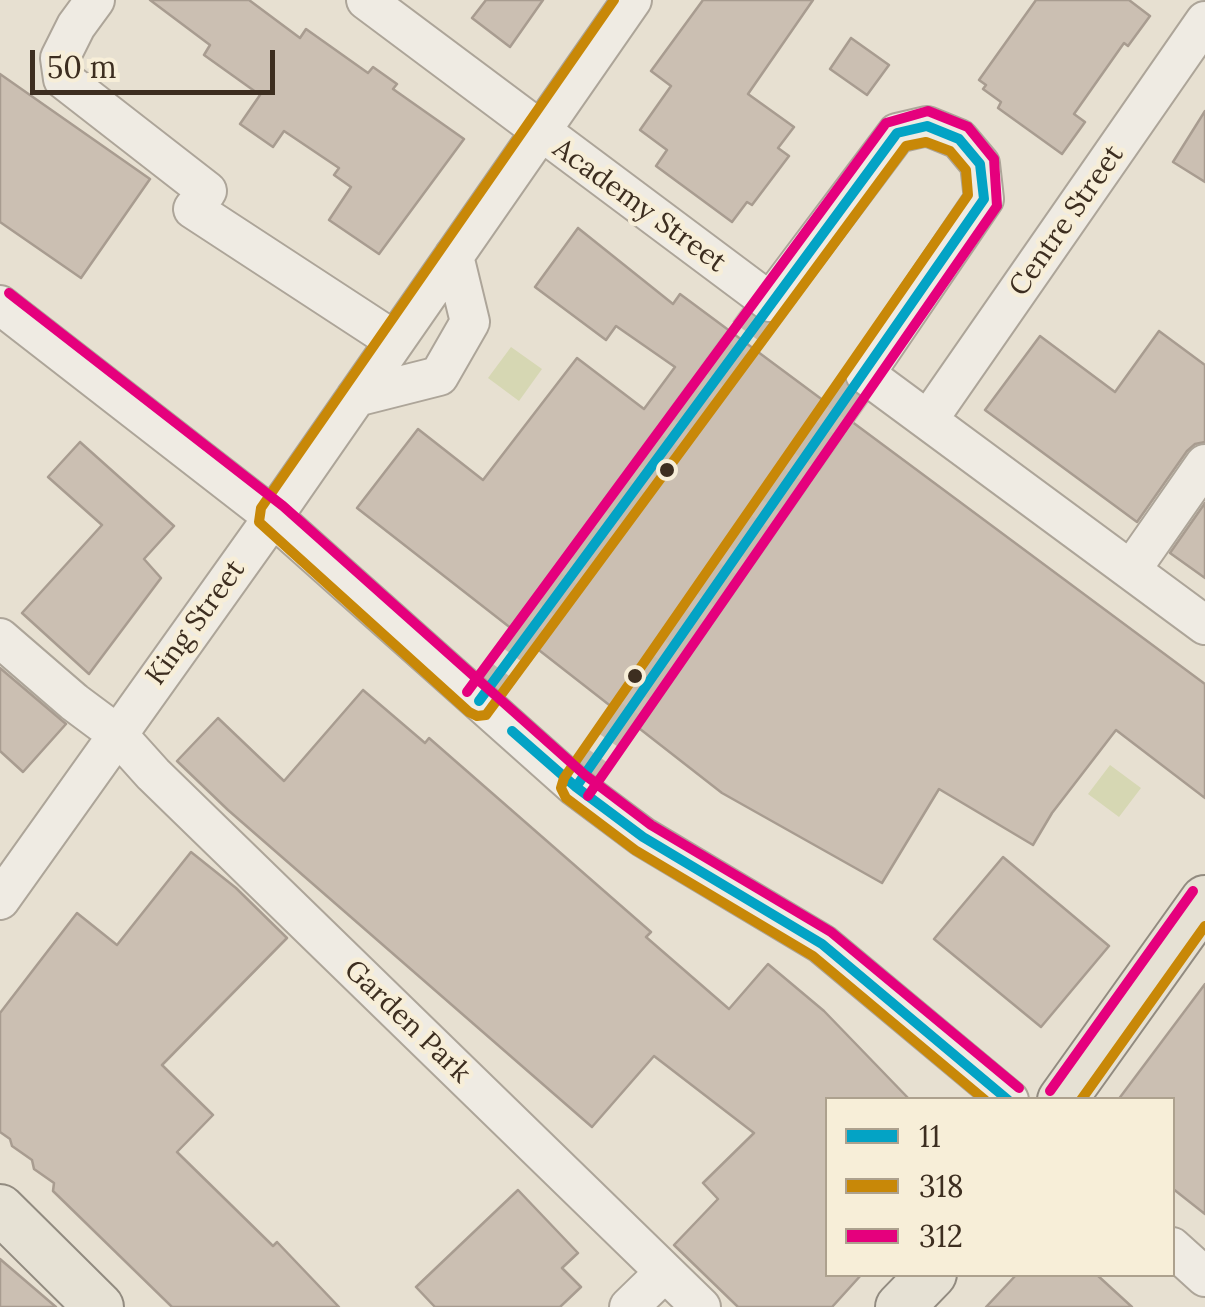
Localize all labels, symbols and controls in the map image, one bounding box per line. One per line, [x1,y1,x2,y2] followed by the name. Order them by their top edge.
[35,30,280,92] scale bar
[47,48,117,86] text: 50 m
[546,132,732,280] street label: Academy Street
[1003,139,1131,303] street label: Centre Street
[657,460,677,480] unlabelled marker
[139,554,253,692] street label: King Street
[625,666,645,686] unlabelled marker
[337,954,477,1090] street label: Garden Park
[825,1097,1175,1277] legend
[919,1117,941,1155] text: 11
[919,1167,964,1205] text: 318
[919,1217,963,1255] text: 312

